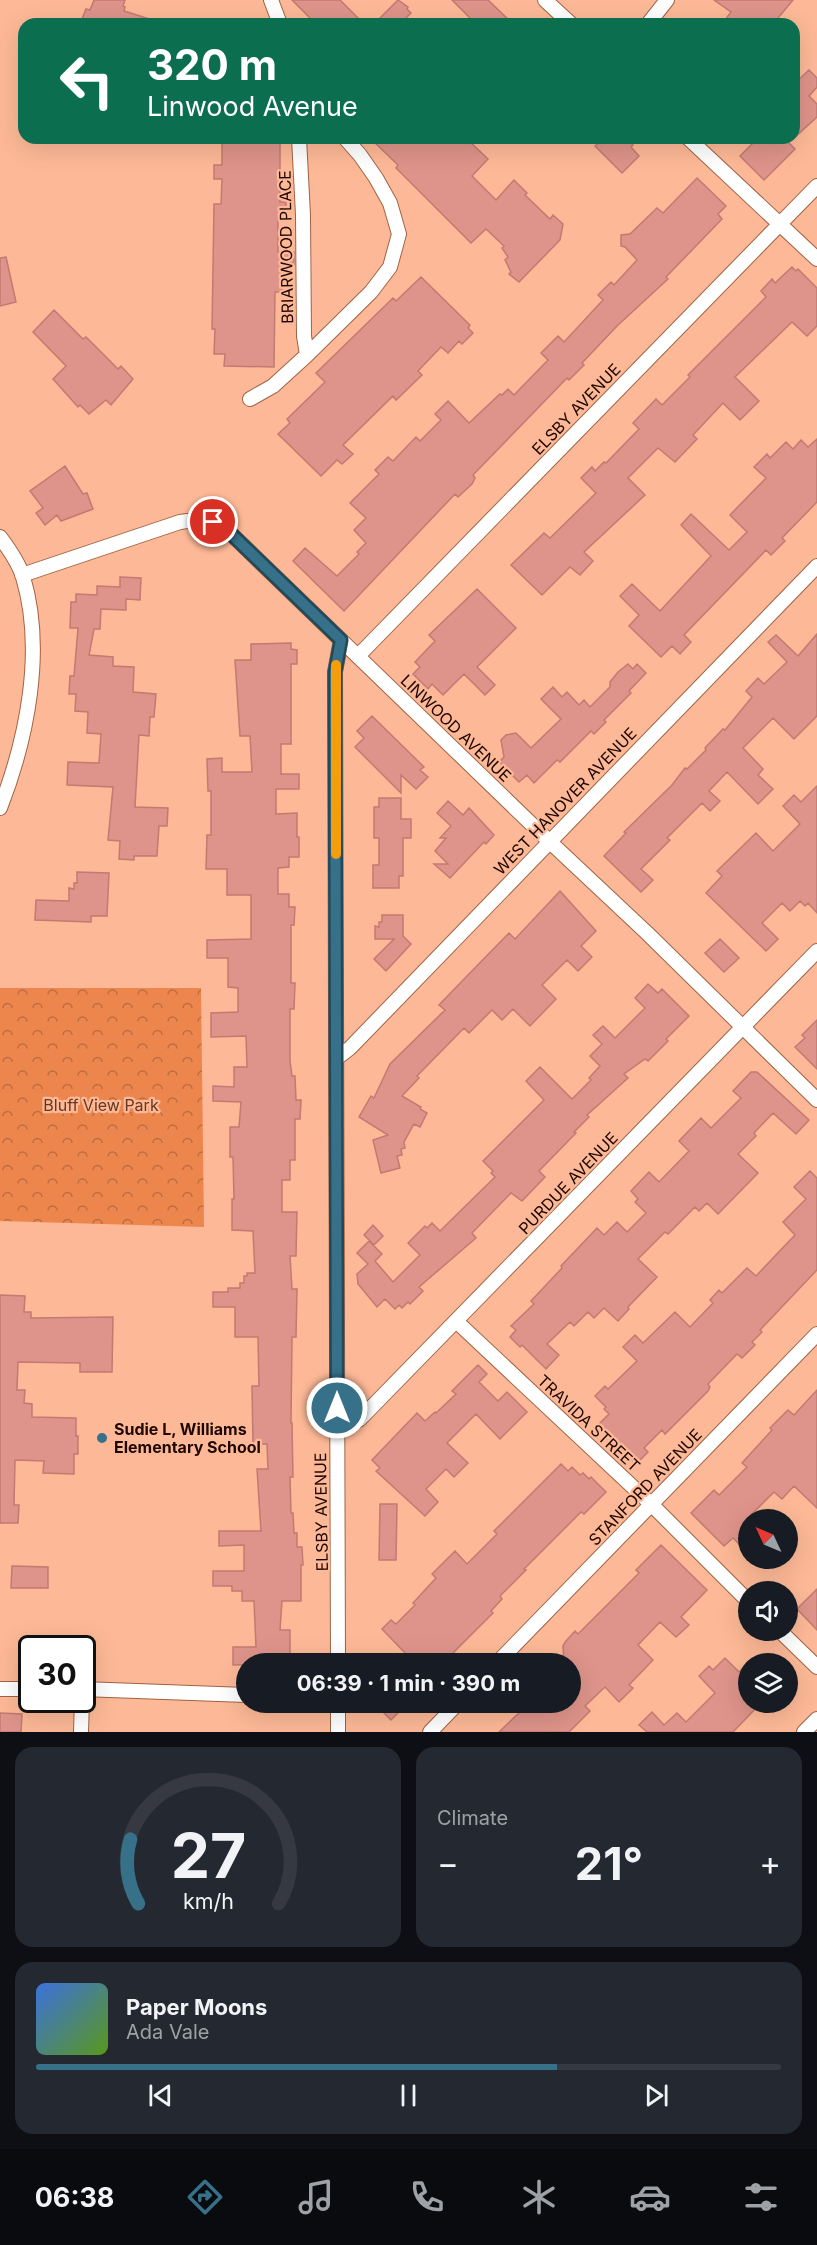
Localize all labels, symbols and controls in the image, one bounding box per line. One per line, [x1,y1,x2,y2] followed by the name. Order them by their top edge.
[147,39,277,90] text: 320 m
[48,42,126,120] icon: left
[147,90,358,123] text: Linwood Avenue
[275,170,297,324] street label: BRIARWOOD PLACE
[527,359,625,459] street label: ELSBY AVENUE
[187,496,238,547] pin
[196,505,229,538] icon: arrive
[397,670,515,786] street label: LINWOOD AVENUE
[489,723,641,879] street label: WEST HANOVER AVENUE
[43,1095,159,1115] park label: Bluff View Park
[514,1128,622,1238] street label: PURDUE AVENUE
[534,1370,644,1476] street label: TRAVIDA STREET
[305,1376,369,1440] position arrow
[114,1419,261,1457] place label: Sudie L, Williams Elementary School
[584,1424,706,1550] street label: STANFORD AVENUE
[95,1431,109,1445] marker: Sudie L, Williams Elementary School
[310,1452,332,1572] street label: ELSBY AVENUE
[738,1509,798,1569] north arrow
[738,1509,798,1713] map controls
[738,1581,798,1641] button: sound
[18,1635,96,1713] speed limit sign: 30
[738,1653,798,1713] button: layers
[297,1670,520,1696] text: 06:39 · 1 min · 390 m
[437,1806,508,1830] text: Climate
[170,1818,246,1893] text: 27
[575,1836,643,1891] text: 21°
[437,1843,459,1883] text: −
[759,1843,781,1883] text: +
[183,1888,233,1914] text: km/h
[126,1994,267,2020] text: Paper Moons
[126,2020,209,2044] text: Ada Vale
[144,2079,177,2112] icon: previous
[392,2079,425,2112] icon: pause
[640,2079,673,2112] icon: next
[184,2176,226,2218] icon: directions
[295,2176,337,2218] icon: music
[406,2176,448,2218] icon: phone
[518,2176,560,2218] icon: climate
[629,2176,671,2218] icon: car
[740,2176,782,2218] icon: filters
[35,2181,114,2214] text: 06:38

